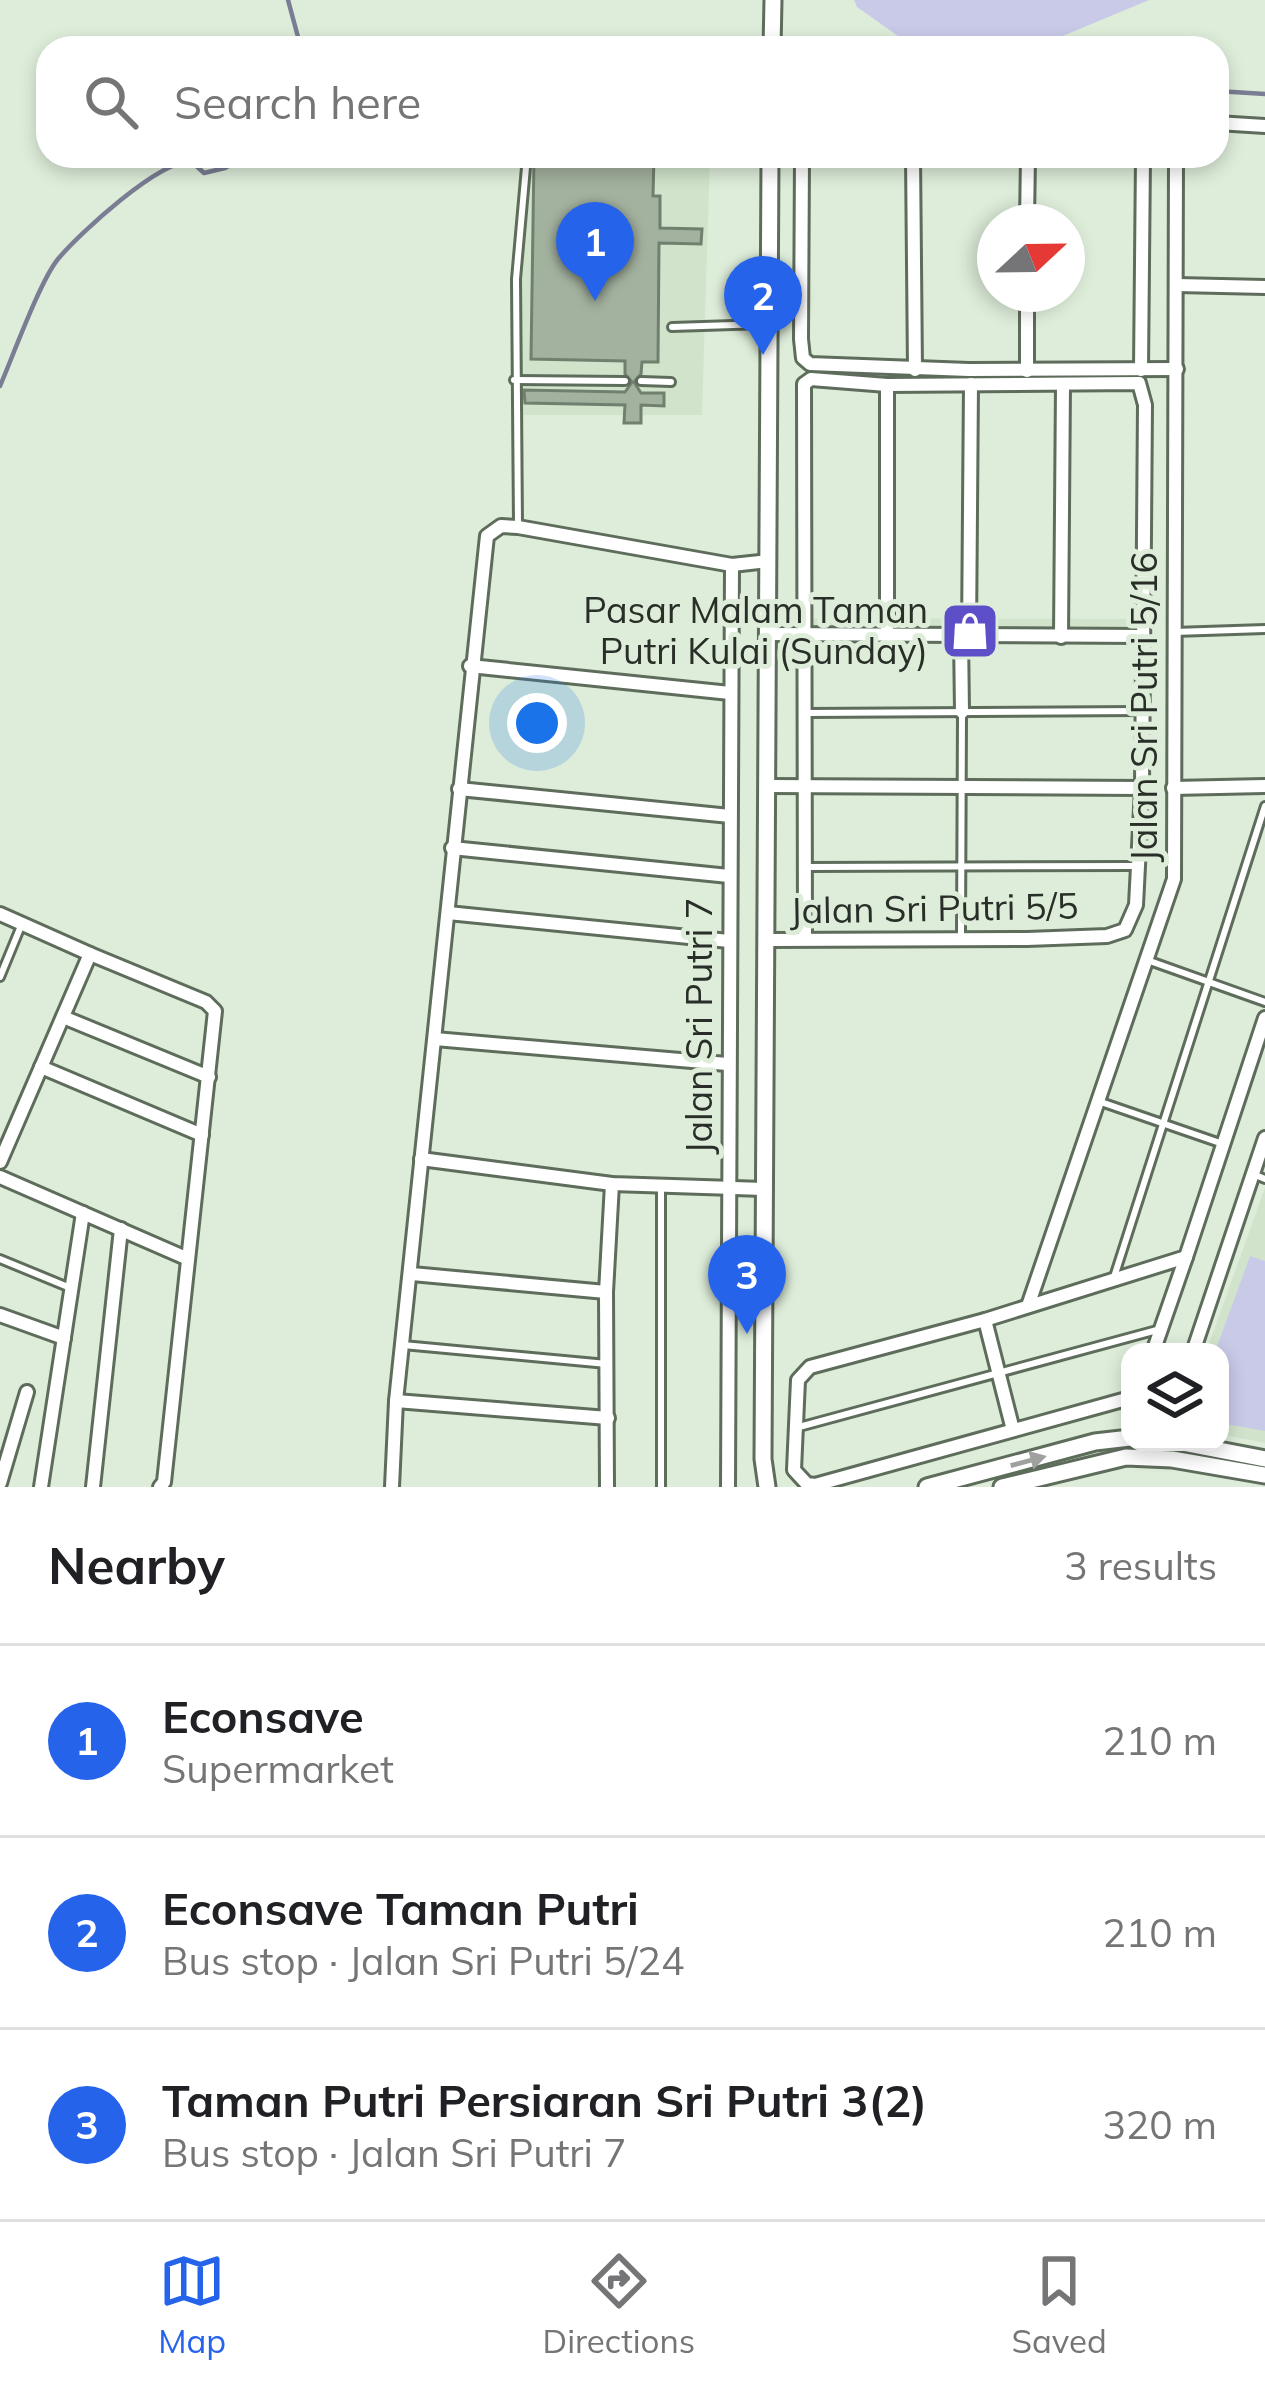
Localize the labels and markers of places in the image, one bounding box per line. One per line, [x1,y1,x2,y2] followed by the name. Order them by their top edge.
[556,202,634,301] pin: 1
[724,256,802,355] pin: 2
[583,587,928,673] place label: Pasar Malam Taman Putri Kulai (Sunday)
[939,600,1001,662] shop icon: Pasar Malam Taman Putri Kulai (Sunday)
[708,1235,786,1334] pin: 3

